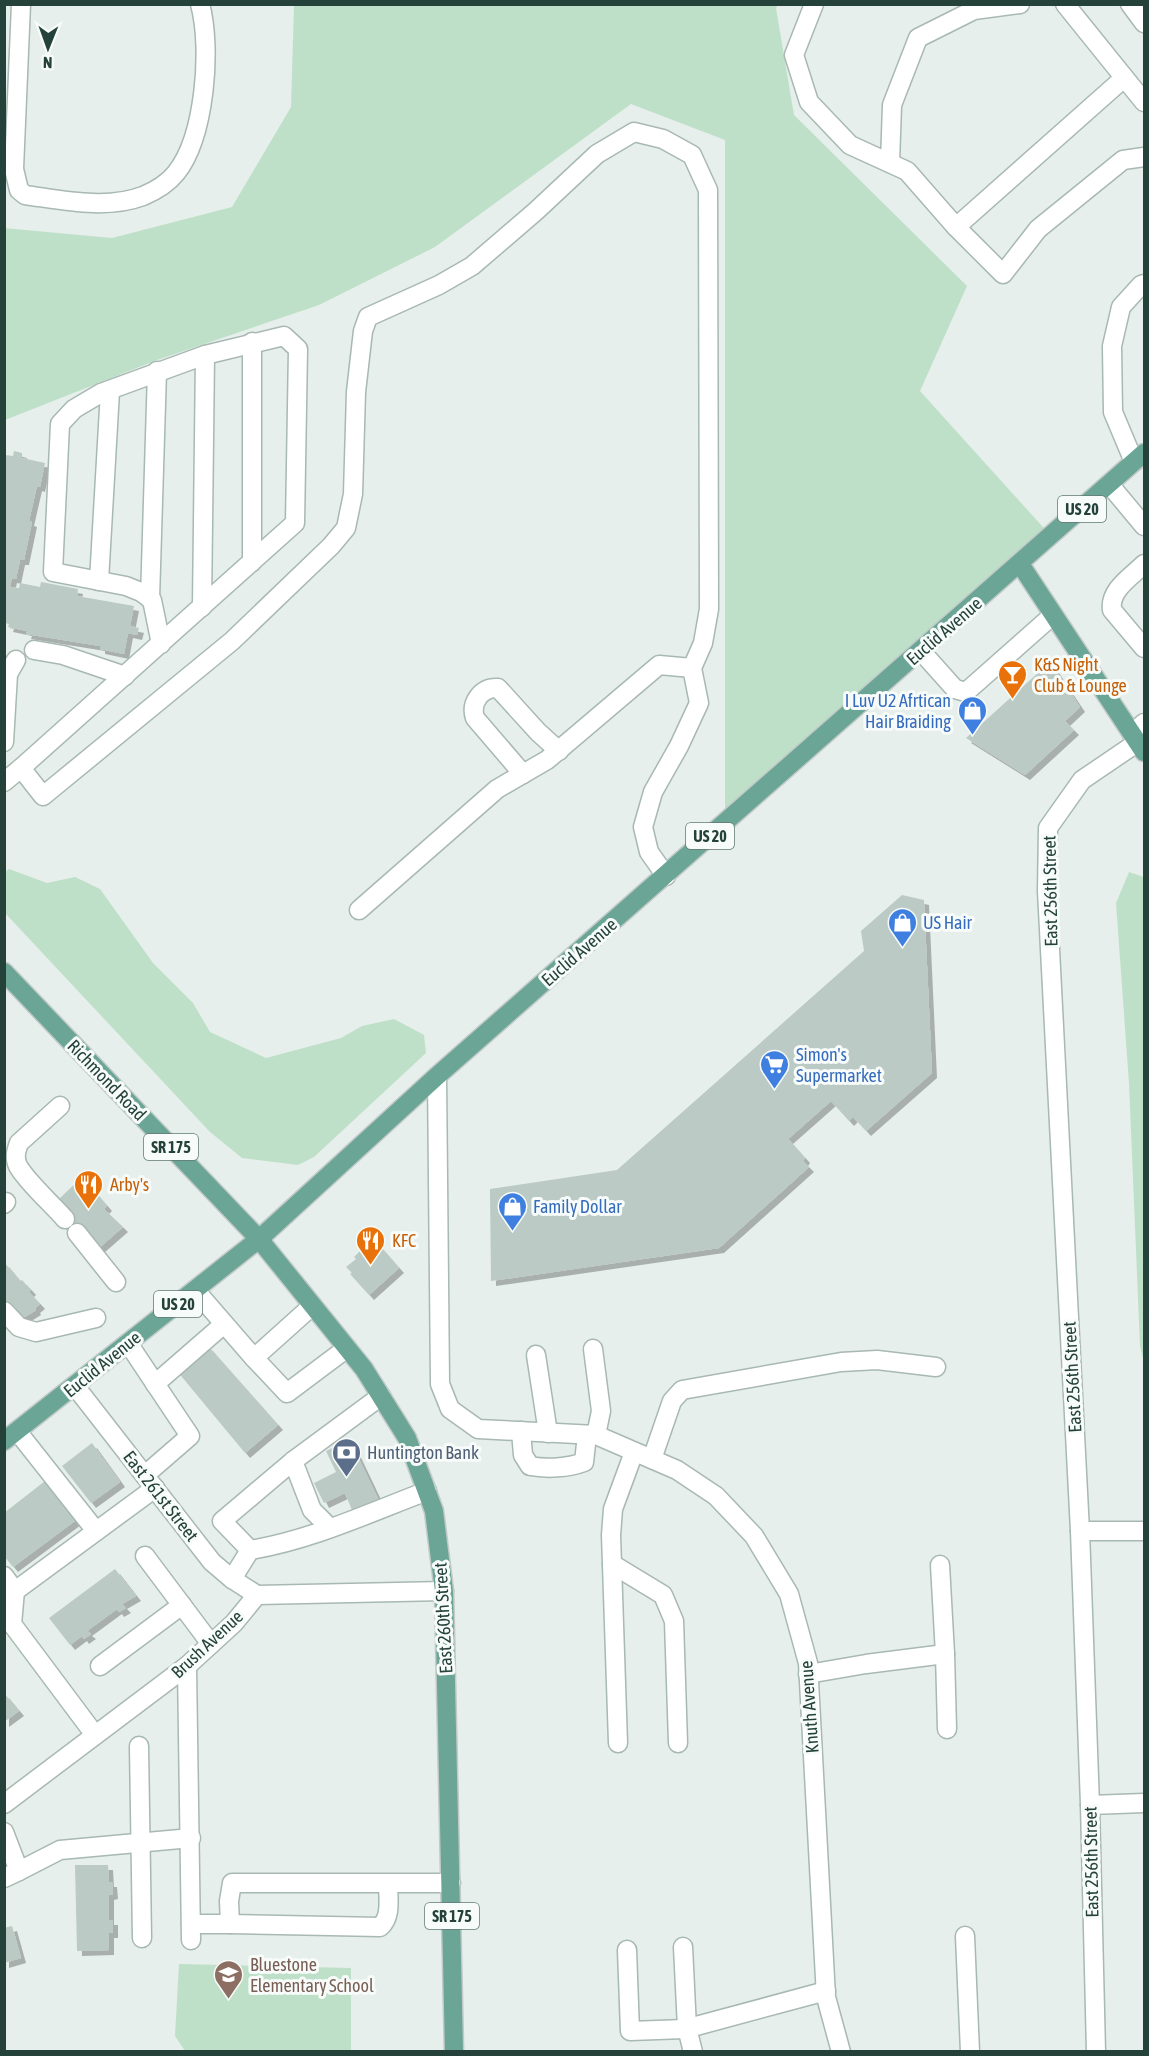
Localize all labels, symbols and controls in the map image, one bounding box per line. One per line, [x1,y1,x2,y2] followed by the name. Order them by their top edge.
[18,18,78,78] north arrow
[43,54,53,72] text: N
[1058,496,1106,522] road number: US 20
[902,593,986,669] street label: Euclid Avenue
[1034,654,1127,696] place label: K&S Night Club & Lounge
[997,658,1029,700] bar icon: K&S Night Club & Lounge
[845,690,951,732] place label: I Luv U2 Afrtican Hair Braiding
[956,694,988,736] shop icon: I Luv U2 Afrtican Hair Braiding
[686,823,734,849] road number: US 20
[1039,835,1061,947] street label: East 256th Street
[886,906,918,948] shop icon: US Hair
[923,912,973,933] place label: US Hair
[537,914,621,990] street label: Euclid Avenue
[63,1035,151,1125] street label: Richmond Road
[796,1044,882,1086] place label: Simon's Supermarket
[759,1048,791,1090] supermarket icon: Simon's Supermarket
[144,1134,198,1160] road number: SR 175
[73,1168,105,1210] restaurant icon: Arby's
[110,1174,149,1195] place label: Arby's
[496,1190,528,1232] shop icon: Family Dollar
[533,1196,622,1217] place label: Family Dollar
[355,1224,387,1266] restaurant icon: KFC
[392,1230,416,1251] place label: KFC
[154,1291,202,1317] road number: US 20
[1059,1321,1085,1433] street label: East 256th Street
[59,1327,145,1401] street label: Euclid Avenue
[330,1436,362,1478] bank icon: Huntington Bank
[367,1442,479,1463] place label: Huntington Bank
[119,1447,203,1545] street label: East 261st Street
[430,1562,456,1674] street label: East 260th Street
[167,1606,247,1682] street label: Brush Avenue
[795,1660,823,1754] street label: Knuth Avenue
[1080,1806,1102,1918] street label: East 256th Street
[425,1903,479,1929] road number: SR 175
[250,1954,374,1996] place label: Bluestone Elementary School
[213,1958,245,2000] school or university icon: Bluestone Elementary School

